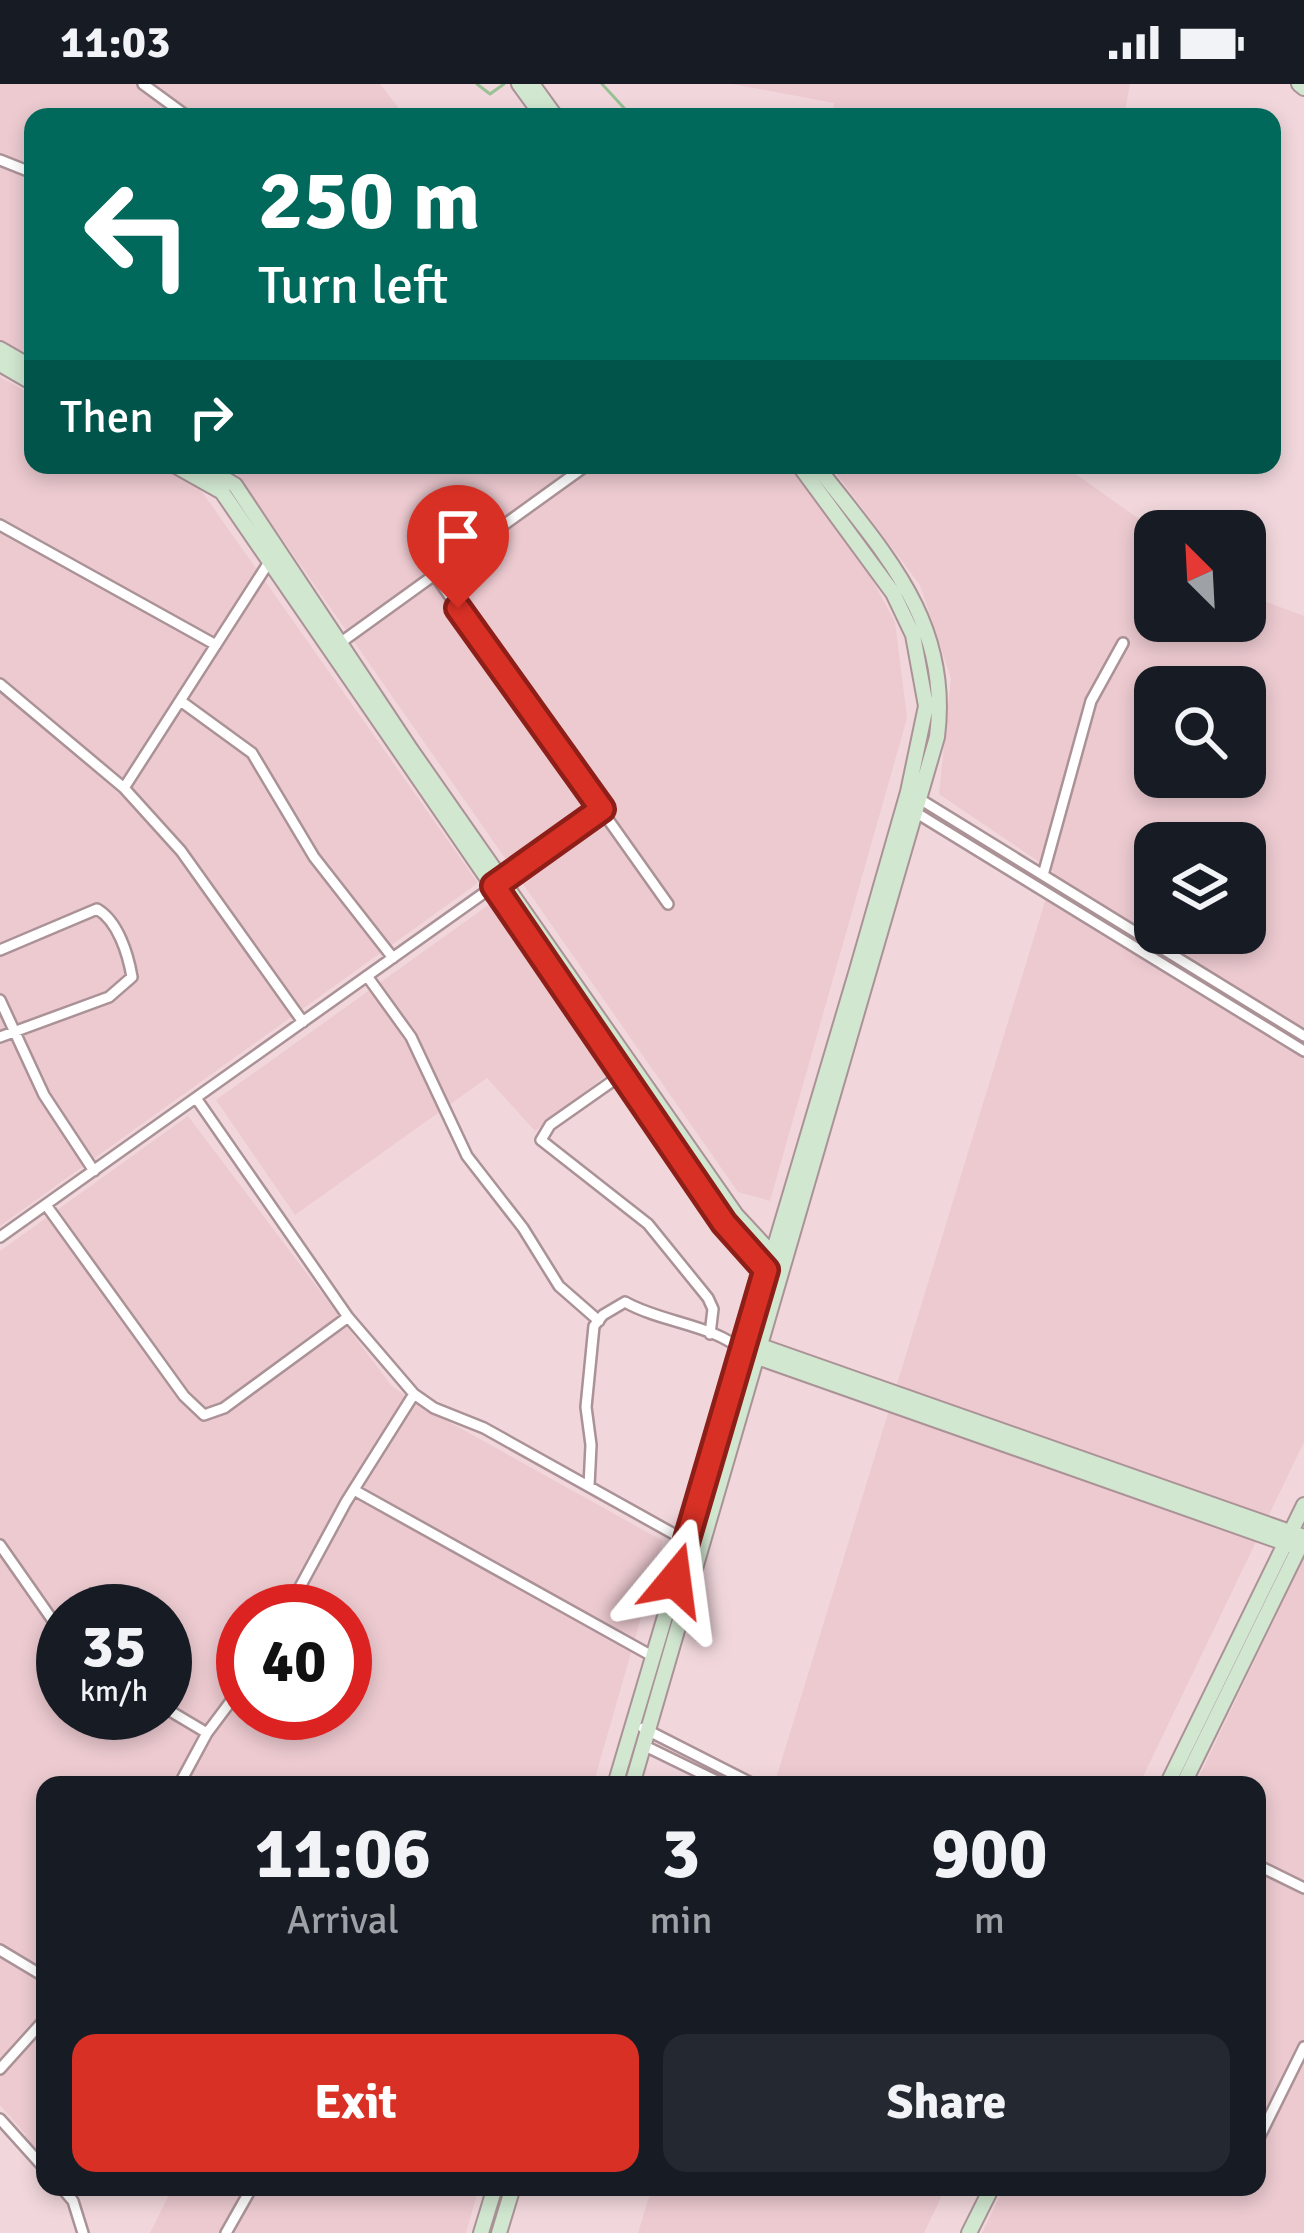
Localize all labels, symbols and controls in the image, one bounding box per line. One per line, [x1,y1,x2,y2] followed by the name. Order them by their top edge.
[60,15,170,70] text: 11:03
[258,149,480,253] text: 250 m
[60,156,216,312] icon: left
[258,252,448,319] text: Turn left
[178,384,244,450] icon: right
[60,390,154,445] text: Then
[407,485,509,608] pin
[425,503,491,569] icon: arrive
[1134,510,1266,642] north arrow
[1134,510,1266,954] map controls
[1134,666,1266,798] button: search
[1134,822,1266,954] button: layers
[612,1517,738,1643] position arrow
[216,1584,372,1740] speed limit sign: 40
[82,1610,146,1684] text: 35
[80,1673,148,1710] text: km/h
[254,1809,431,1898] text: 11:06
[662,1809,700,1898] text: 3
[931,1809,1048,1898] text: 900
[287,1896,399,1944] text: Arrival
[650,1896,713,1944] text: min
[974,1896,1005,1944] text: m
[72,2034,639,2172] button: Exit
[663,2034,1230,2172] button: Share

